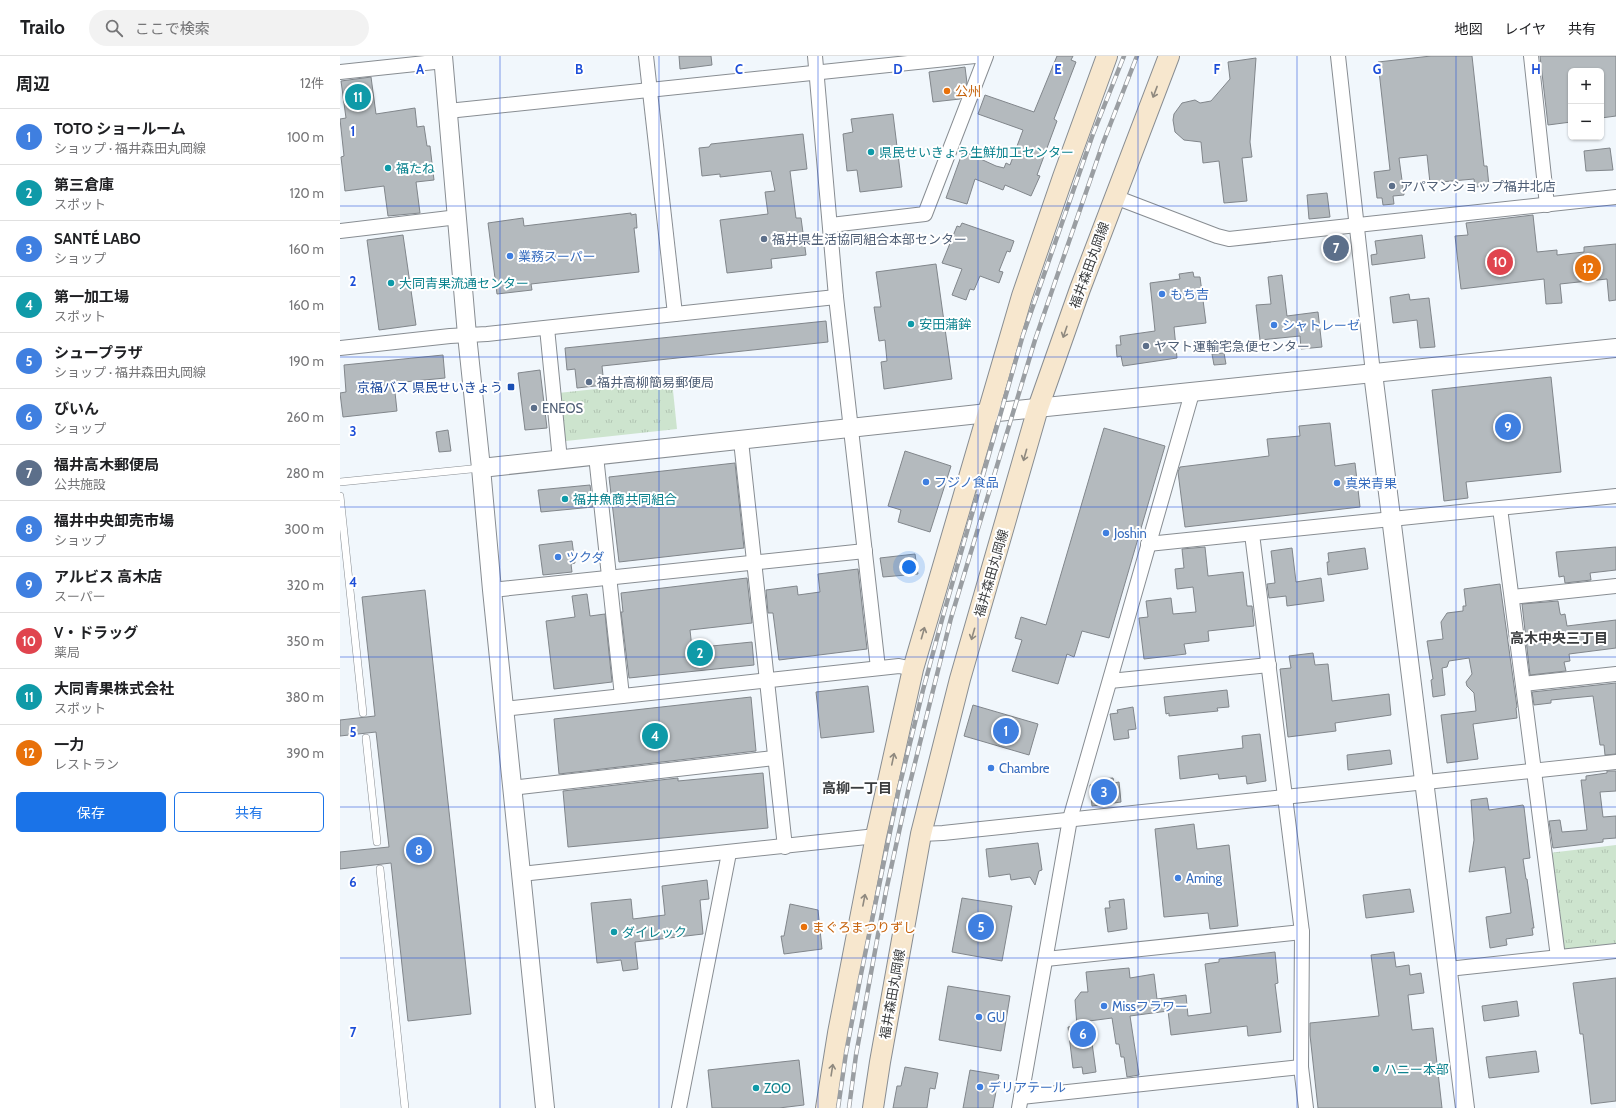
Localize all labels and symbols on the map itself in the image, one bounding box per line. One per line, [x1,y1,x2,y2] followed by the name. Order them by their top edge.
[416,61,425,77] text: A
[575,61,583,77] text: B
[735,61,743,77] text: C
[893,61,903,77] text: D
[1054,61,1062,77] text: E
[1214,61,1221,77] text: F
[1373,61,1382,77] text: G
[1531,61,1541,77] text: H
[345,82,371,112] pin: 11
[955,83,981,99] place label: 公州
[942,86,952,96] marker: 公州
[1150,86,1158,98] one-way arrow
[351,123,355,139] text: 1
[879,144,1074,160] place label: 県民せいきょう生鮮加工センター
[866,147,876,157] marker: 県民せいきょう生鮮加工センター
[396,160,435,176] place label: 福たね
[383,163,393,173] marker: 福たね
[1400,178,1556,194] place label: アパマンショップ福井北店
[1387,181,1397,191] marker: アパマンショップ福井北店
[1066,220,1112,310] street label: 福井森田丸岡線
[772,231,967,247] place label: 福井県生活協同組合本部センター
[1323,233,1349,263] pin: 7
[759,234,769,244] marker: 福井県生活協同組合本部センター
[1487,247,1513,277] pin: 10
[518,248,596,264] place label: 業務スーパー
[505,251,515,261] marker: 業務スーパー
[1575,253,1601,283] pin: 12
[350,273,357,289] text: 2
[399,275,529,291] place label: 大同青果流通センター
[386,278,396,288] marker: 大同青果流通センター
[1170,286,1209,302] place label: もち吉
[1157,289,1167,299] marker: もち吉
[919,316,971,332] place label: 安田蒲鉾
[1282,317,1360,333] place label: シャトレーゼ
[906,319,916,329] marker: 安田蒲鉾
[1269,320,1279,330] marker: シャトレーゼ
[1061,325,1068,338] one-way arrow
[1154,338,1310,354] place label: ヤマト運輸宅急便センター
[1141,341,1151,351] marker: ヤマト運輸宅急便センター
[597,374,714,390] place label: 福井高柳簡易郵便局
[584,377,594,387] marker: 福井高柳簡易郵便局
[357,379,503,395] place label: 京福バス 県民せいきょう
[506,382,516,392] marker: 京福バス 県民せいきょう
[542,400,583,416] place label: ENEOS
[529,403,539,413] marker: ENEOS
[1495,412,1521,442] pin: 9
[349,423,357,439] text: 3
[1021,449,1028,462] one-way arrow
[934,474,999,490] place label: フジノ食品
[1345,475,1397,491] place label: 真栄青果
[921,477,931,487] marker: フジノ食品
[1332,478,1342,488] marker: 真栄青果
[573,491,677,507] place label: 福井魚商共同組合
[560,494,570,504] marker: 福井魚商共同組合
[1113,525,1147,541] place label: Joshin
[971,527,1011,619] street label: 福井森田丸岡線
[1101,528,1111,538] marker: Joshin
[566,549,604,565] place label: ツクダ
[553,552,563,562] marker: ツクダ
[899,557,919,577] your location
[349,574,357,590] text: 4
[920,627,927,640] one-way arrow
[969,627,976,640] one-way arrow
[1510,629,1608,647] district label: 高木中央三丁目
[687,638,713,668] pin: 2
[993,716,1019,746] pin: 1
[642,721,668,751] pin: 4
[350,724,357,740] text: 5
[889,753,897,766] one-way arrow
[999,760,1050,776] place label: Chambre
[986,763,996,773] marker: Chambre
[1091,777,1117,807] pin: 3
[822,779,892,797] district label: 高柳一丁目
[406,835,432,865] pin: 8
[1186,870,1222,886] place label: Aming
[1173,873,1183,883] marker: Aming
[349,874,357,890] text: 6
[860,894,868,907] one-way arrow
[968,912,994,942] pin: 5
[812,919,916,935] place label: まぐろまつりずし
[799,922,809,932] marker: まぐろまつりずし
[622,924,687,940] place label: ダイレック
[609,927,619,937] marker: ダイレック
[876,948,908,1040] street label: 福井森田丸岡線
[1112,998,1188,1014] place label: Missフラワー
[1099,1001,1109,1011] marker: Missフラワー
[987,1009,1005,1025] place label: GU
[974,1012,984,1022] marker: GU
[1070,1019,1096,1049] pin: 6
[350,1024,357,1040] text: 7
[1384,1061,1449,1077] place label: ハニー本部
[828,1063,836,1076] one-way arrow
[1371,1064,1381,1074] marker: ハニー本部
[988,1079,1066,1095] place label: デリアテール
[764,1080,791,1096] place label: ZOO
[975,1082,985,1092] marker: デリアテール
[751,1083,761,1093] marker: ZOO

